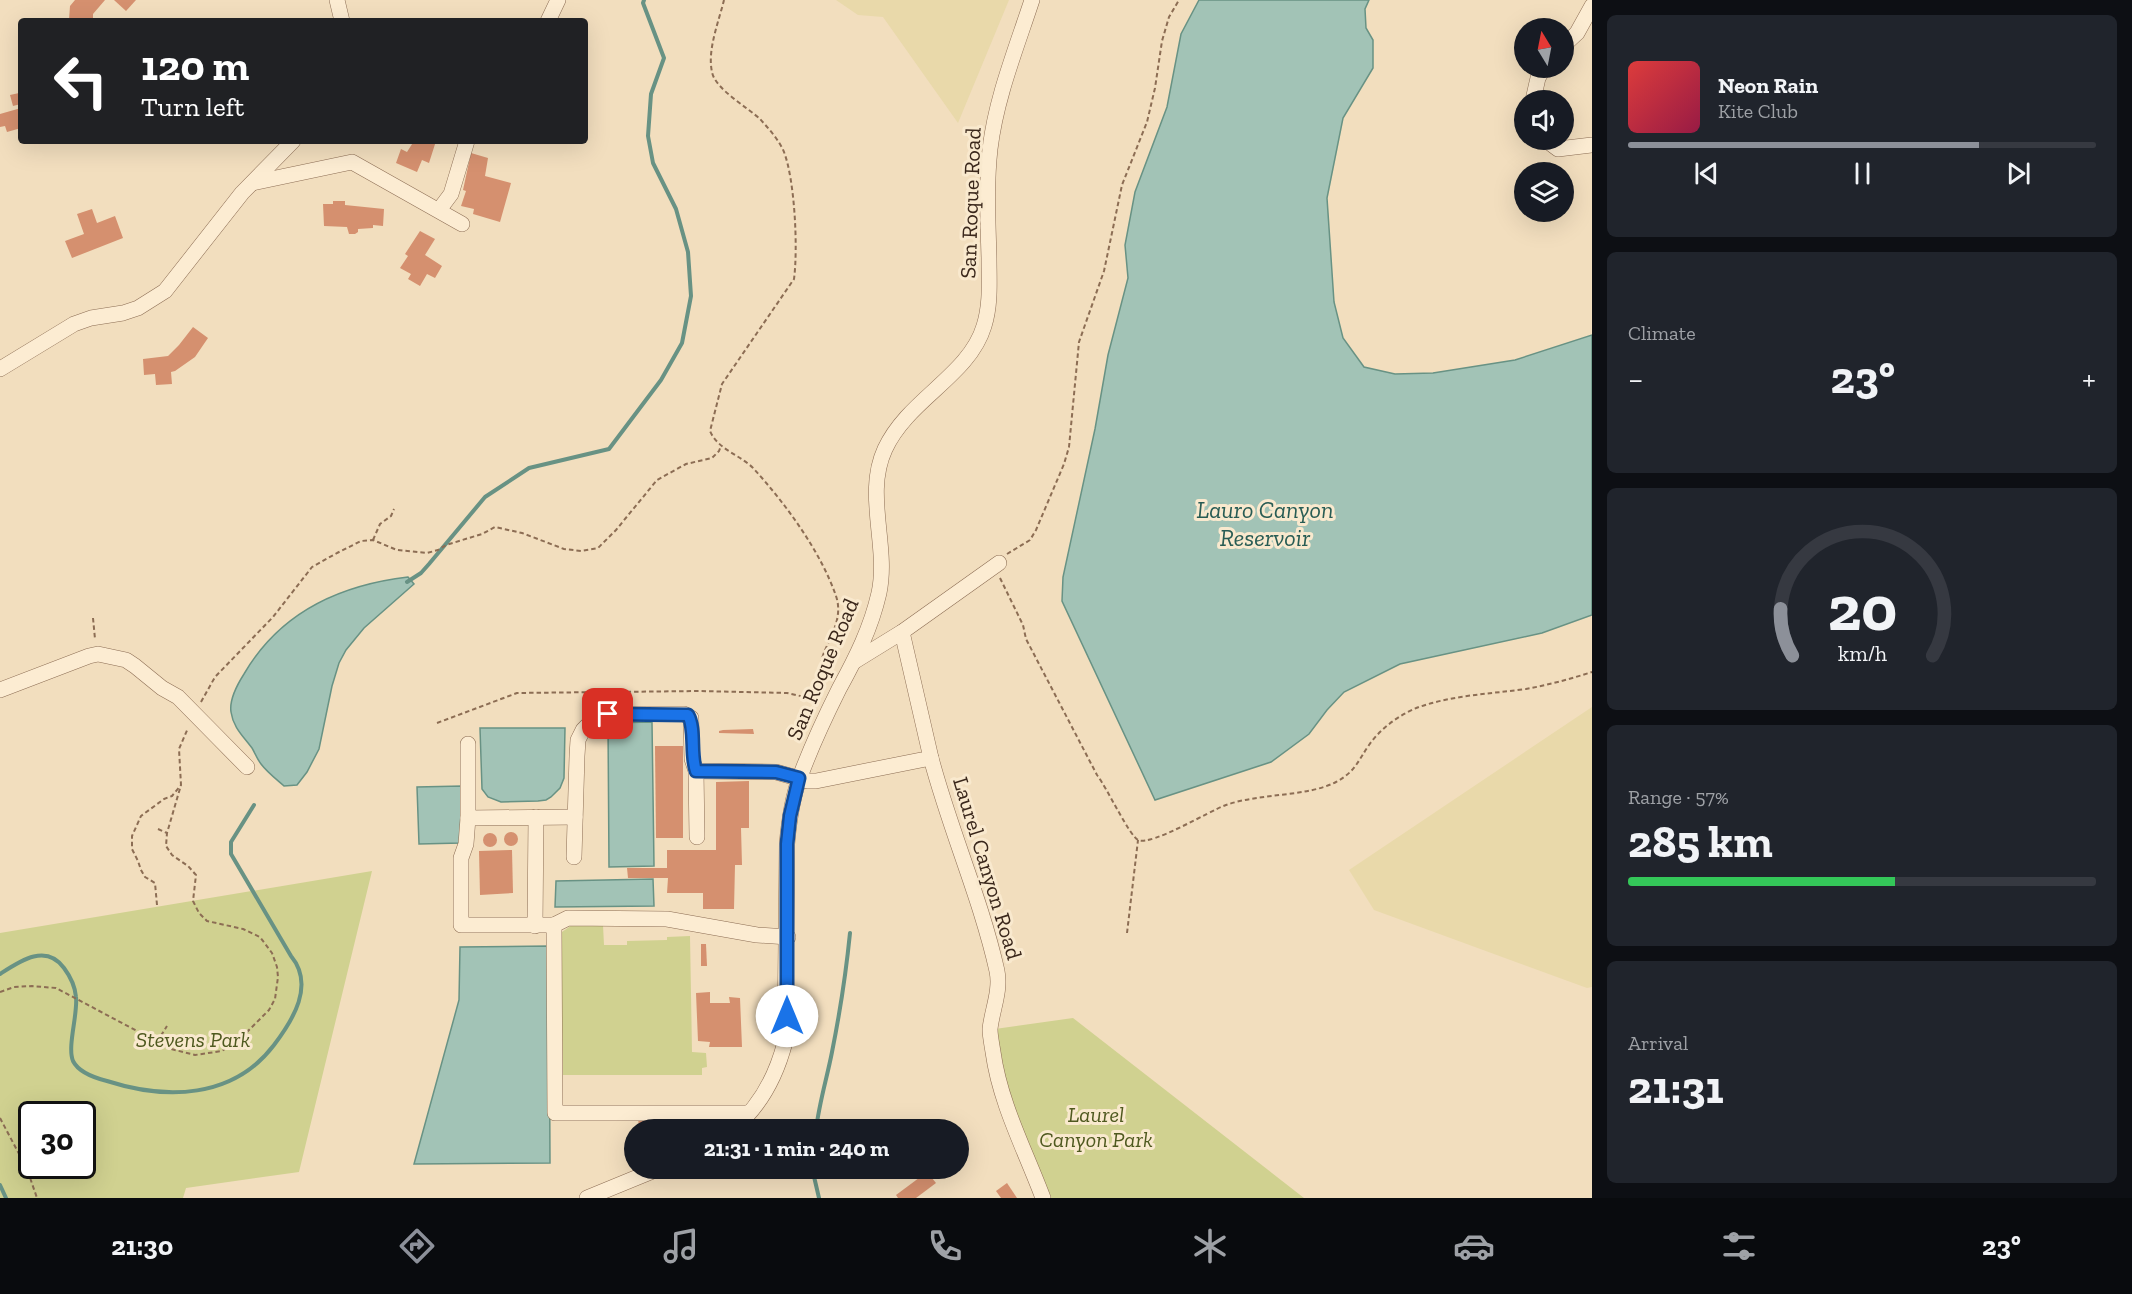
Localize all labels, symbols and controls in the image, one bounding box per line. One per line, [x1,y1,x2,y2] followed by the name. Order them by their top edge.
[1514,18,1574,78] north arrow
[1514,18,1574,222] map controls
[141,40,249,91] text: 120 m
[42,42,120,120] icon: left
[1718,72,1818,99] text: Neon Rain
[1514,90,1574,150] button: sound
[141,91,244,123] text: Turn left
[1718,99,1798,123] text: Kite Club
[954,127,987,279] street label: San Roque Road
[1690,157,1723,190] icon: previous
[1846,157,1879,190] icon: pause
[2002,157,2035,190] icon: next
[1514,162,1574,222] button: layers
[1628,321,1696,345] text: Climate
[1831,351,1895,405] text: 23°
[1628,359,1643,398] text: −
[2082,359,2096,398] text: +
[1197,495,1334,552] water label: Lauro Canyon Reservoir
[1827,571,1897,646] text: 20
[780,594,864,744] street label: San Roque Road
[1838,641,1886,666] text: km/h
[582,688,633,739] pin
[591,697,624,730] icon: arrive
[947,774,1028,963] street label: Laurel Canyon Road
[1628,785,1729,809] text: Range · 57%
[1628,815,1773,869] text: 285 km
[755,984,819,1048] position arrow
[136,1026,250,1053] park label: Stevens Park
[1628,1031,1688,1055] text: Arrival
[1628,1061,1724,1115] text: 21:31
[18,1101,96,1179] speed limit sign: 30
[1039,1101,1153,1153] park label: Laurel Canyon Park
[704,1135,889,1162] text: 21:31 · 1 min · 240 m
[396,1225,438,1267] icon: directions
[660,1225,702,1267] icon: music
[924,1225,966,1267] icon: phone
[1189,1225,1231,1267] icon: climate
[1453,1225,1495,1267] icon: car
[1718,1225,1760,1267] icon: filters
[111,1230,173,1262] text: 21:30
[1982,1230,2021,1262] text: 23°

